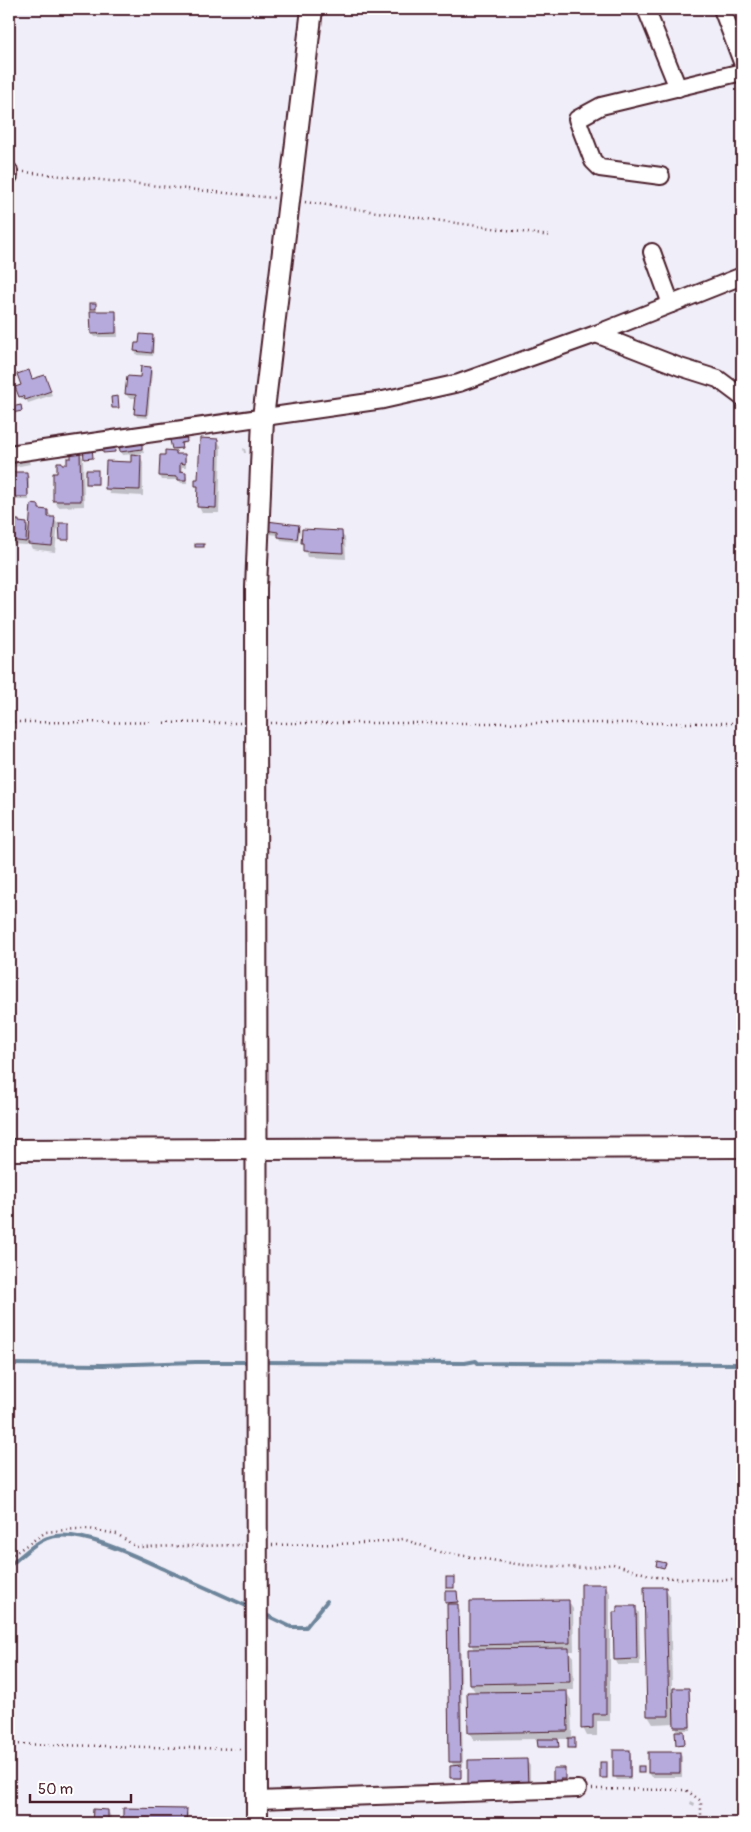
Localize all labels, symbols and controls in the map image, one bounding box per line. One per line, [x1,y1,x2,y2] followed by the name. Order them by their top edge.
[30,1772,131,1804] scale bar
[38,1780,73,1799] text: 50 m

